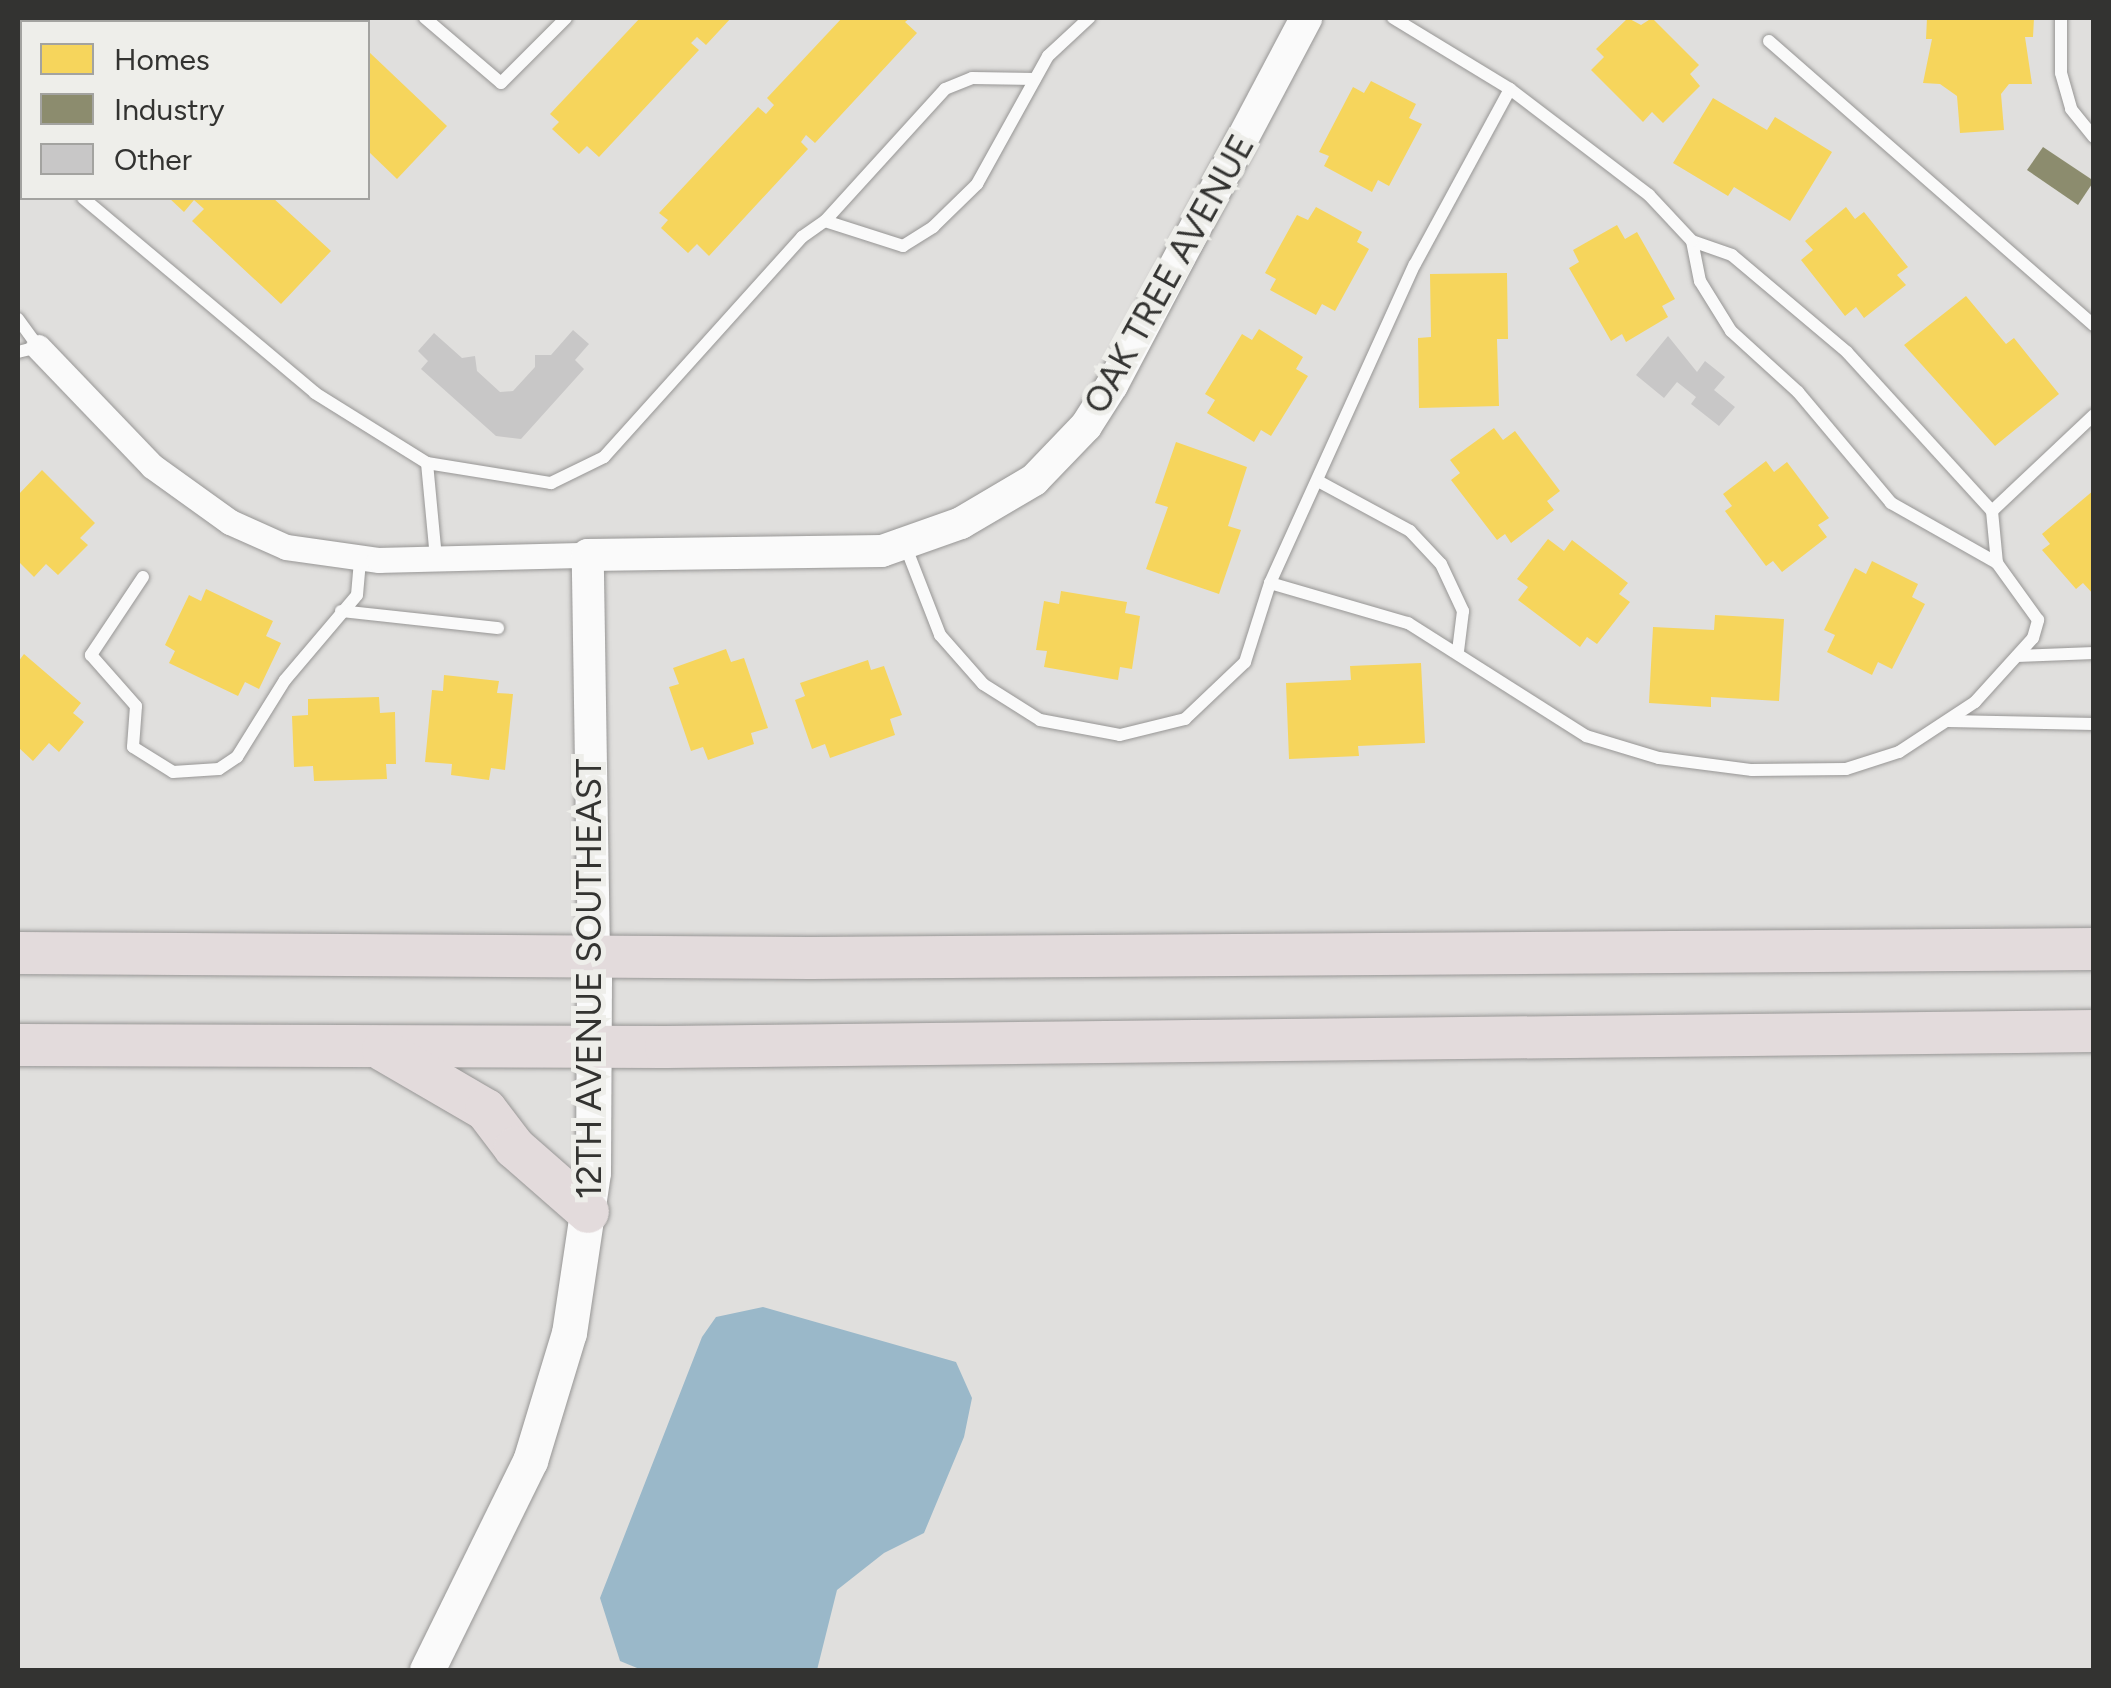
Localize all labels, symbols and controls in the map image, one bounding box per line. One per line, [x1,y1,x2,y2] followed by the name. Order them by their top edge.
[20,20,370,200] legend
[114,41,210,78] text: Homes
[114,91,224,128] text: Industry
[1075,127,1263,421] street label: OAK TREE AVENUE
[114,141,192,178] text: Other
[568,759,610,1199] street label: 12TH AVENUE SOUTHEAST

